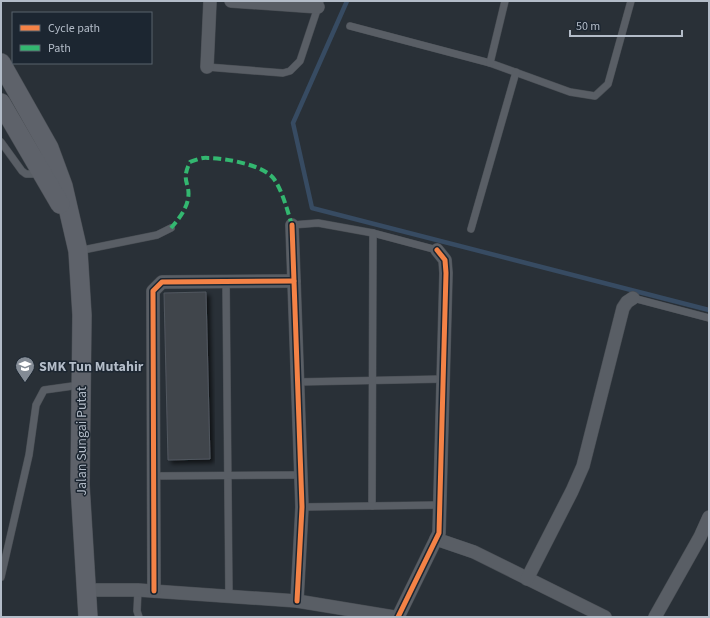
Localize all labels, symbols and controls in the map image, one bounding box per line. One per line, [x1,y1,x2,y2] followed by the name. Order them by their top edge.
[12,12,152,64] legend
[570,12,682,38] scale bar
[576,18,600,35] text: 50 m
[48,20,100,37] text: Cycle path
[48,40,71,57] text: Path
[14,355,36,383] school or university icon: SMK Tun Mutahir
[39,357,144,377] place label: SMK Tun Mutahir
[72,386,92,496] street label: Jalan Sungai Putat

